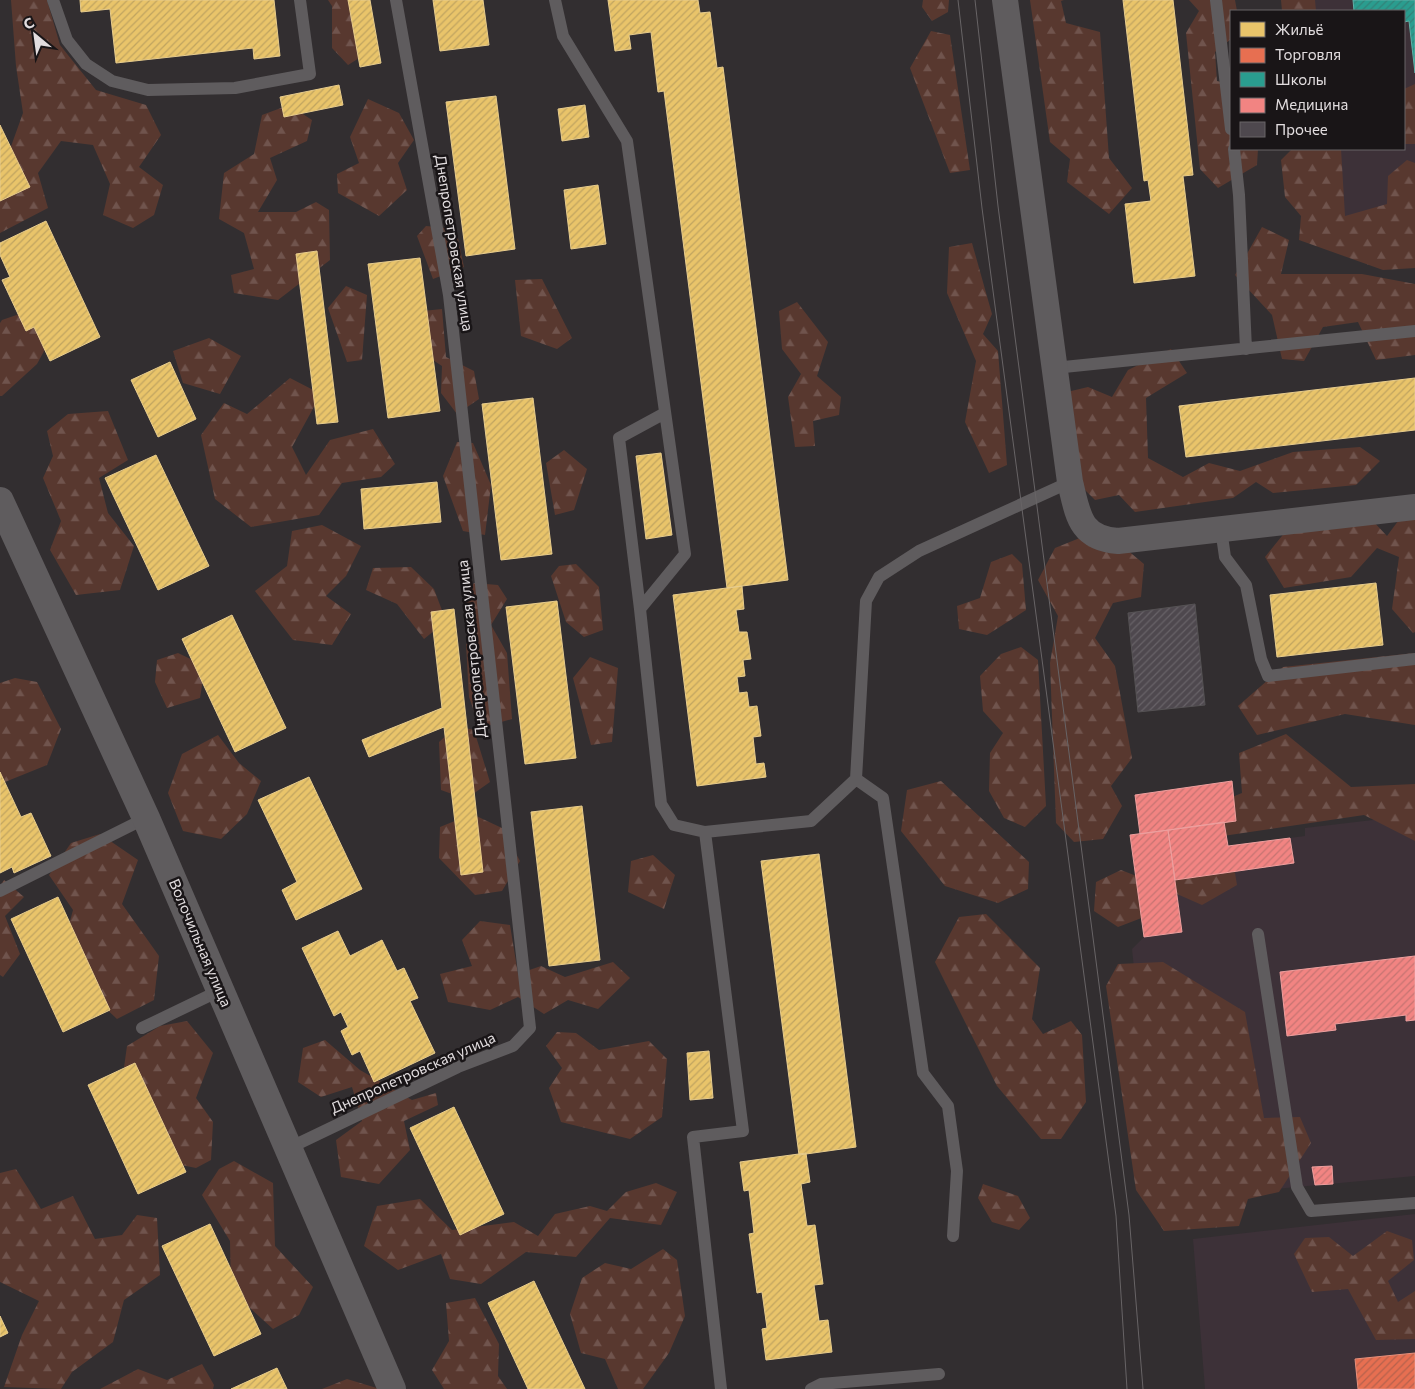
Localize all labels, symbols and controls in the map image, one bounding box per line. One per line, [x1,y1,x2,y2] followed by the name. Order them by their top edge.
[10,10,60,60] north arrow
[1230,10,1405,150] legend
[20,13,37,33] text: С
[1275,20,1323,38] text: Жильё
[1275,45,1341,63] text: Торговля
[1275,70,1327,88] text: Школы
[1275,95,1348,113] text: Медицина
[1275,120,1328,138] text: Прочее
[432,153,478,332] street label: Днепропетровская улица
[453,559,489,739] street label: Днепропетровская улица
[166,876,236,1009] street label: Волочильная улица
[327,1028,498,1117] street label: Днепропетровская улица

